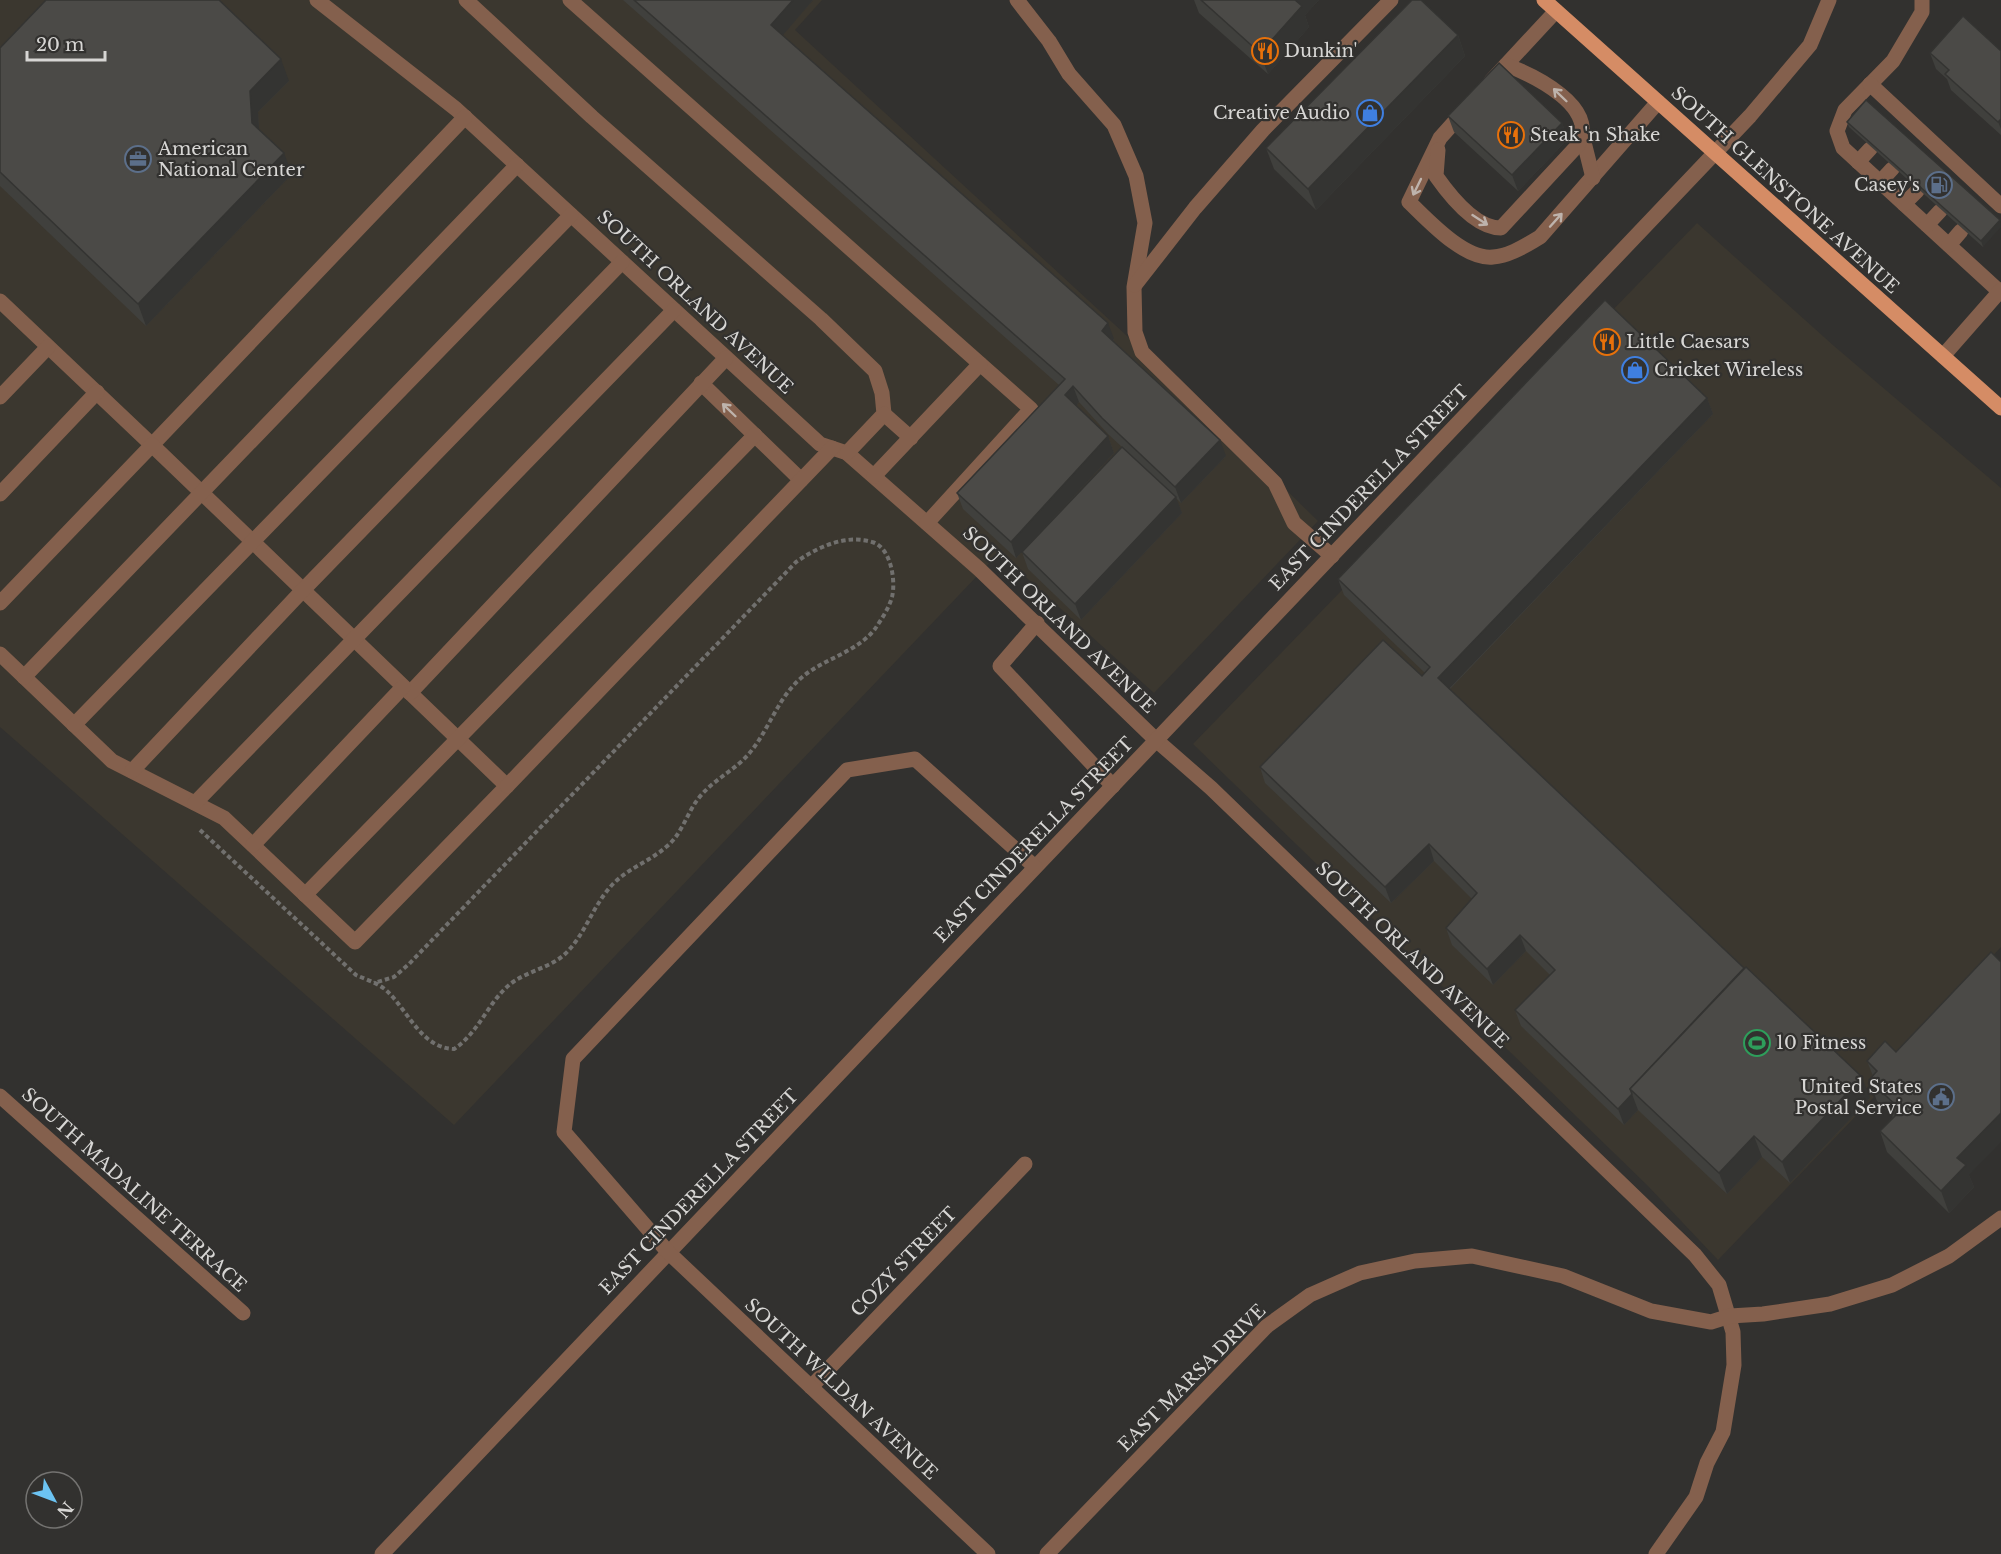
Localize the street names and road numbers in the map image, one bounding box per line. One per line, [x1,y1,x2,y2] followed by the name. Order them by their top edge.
[1667,82,1903,298] street label: SOUTH GLENSTONE AVENUE
[593,206,797,398] street label: SOUTH ORLAND AVENUE
[1265,380,1473,595] street label: EAST CINDERELLA STREET
[958,522,1160,718] street label: SOUTH ORLAND AVENUE
[930,732,1138,947] street label: EAST CINDERELLA STREET
[1311,857,1513,1053] street label: SOUTH ORLAND AVENUE
[17,1083,251,1297] street label: SOUTH MADALINE TERRACE
[595,1084,803,1299] street label: EAST CINDERELLA STREET
[846,1202,962,1321] street label: COZY STREET
[740,1294,942,1484] street label: SOUTH WILDAN AVENUE
[1114,1300,1270,1456] street label: EAST MARSA DRIVE

